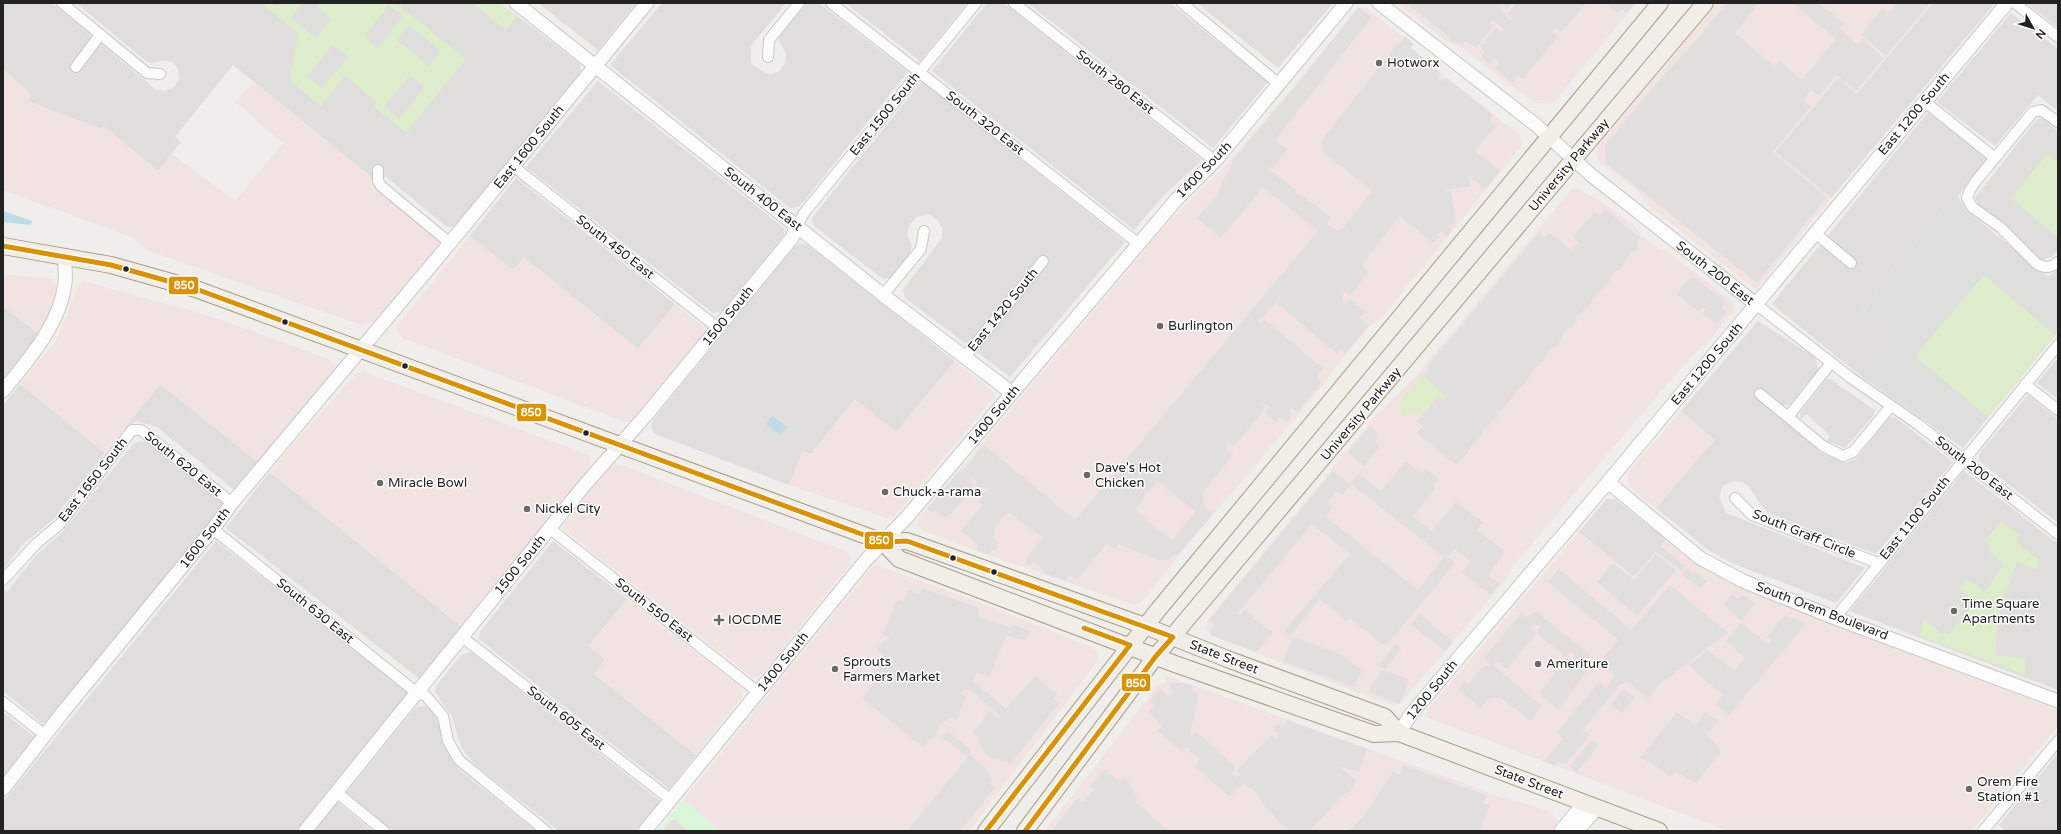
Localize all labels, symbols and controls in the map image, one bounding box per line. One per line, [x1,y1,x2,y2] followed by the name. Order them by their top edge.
[2013,8,2053,48] north arrow
[2033,26,2048,42] text: N
[1073,47,1157,117] street label: South 280 East
[1387,55,1440,71] place label: Hotworx
[1374,58,1384,68] marker: Hotworx
[846,69,924,159] street label: East 1500 South
[1875,69,1953,159] street label: East 1200 South
[943,88,1027,158] street label: South 320 East
[490,102,568,192] street label: East 1600 South
[1525,115,1613,215] street label: University Parkway
[1173,138,1235,202] street label: 1400 South
[721,164,805,234] street label: South 400 East
[573,212,657,282] street label: South 450 East
[1673,238,1757,308] street label: South 200 East
[121,264,131,274] unlabelled marker
[964,265,1042,355] street label: East 1420 South
[168,276,199,295] line badge: 850
[174,279,194,292] text: 850
[699,283,757,349] street label: 1500 South
[280,317,290,327] unlabelled marker
[1168,318,1233,334] place label: Burlington
[1668,319,1746,409] street label: East 1200 South
[1155,321,1165,331] marker: Burlington
[400,361,410,371] unlabelled marker
[1317,364,1405,464] street label: University Parkway
[964,382,1024,448] street label: 1400 South
[516,403,547,422] line badge: 850
[521,406,541,419] text: 850
[141,428,225,500] street label: South 620 East
[581,428,591,438] unlabelled marker
[1932,433,2016,503] street label: South 200 East
[55,435,131,525] street label: East 1650 South
[1095,460,1161,491] place label: Dave's Hot Chicken
[1082,470,1092,480] marker: Dave's Hot Chicken
[1876,473,1954,563] street label: East 1100 South
[388,475,467,491] place label: Miracle Bowl
[375,478,385,488] marker: Miracle Bowl
[893,484,981,500] place label: Chuck-a-rama
[880,487,890,497] marker: Chuck-a-rama
[535,501,601,517] place label: Nickel City
[176,504,234,572] street label: 1600 South
[522,504,532,514] marker: Nickel City
[1750,506,1858,562] street label: South Graff Circle
[864,531,894,550] line badge: 850
[491,532,549,598] street label: 1500 South
[869,534,889,547] text: 850
[948,553,958,563] unlabelled marker
[989,567,999,577] unlabelled marker
[273,575,357,647] street label: South 630 East
[612,575,696,645] street label: South 550 East
[1754,578,1890,644] street label: South Orem Boulevard
[1962,596,2039,627] place label: Time Square Apartments
[1949,606,1959,616] marker: Time Square Apartments
[728,612,782,628] place label: IOCDME
[713,614,725,626] marker: IOCDME
[754,629,812,695] street label: 1400 South
[1187,637,1261,677] street label: State Street
[843,654,940,685] place label: Sprouts Farmers Market
[1546,656,1608,672] place label: Ameriture
[1403,657,1461,723] street label: 1200 South
[1533,659,1543,669] marker: Ameriture
[830,664,840,674] marker: Sprouts Farmers Market
[1121,673,1151,692] line badge: 850
[1126,677,1146,690] text: 850
[524,683,608,753] street label: South 605 East
[1492,762,1566,802] street label: State Street
[1977,774,2040,805] place label: Orem Fire Station #1
[1964,784,1974,794] marker: Orem Fire Station #1

